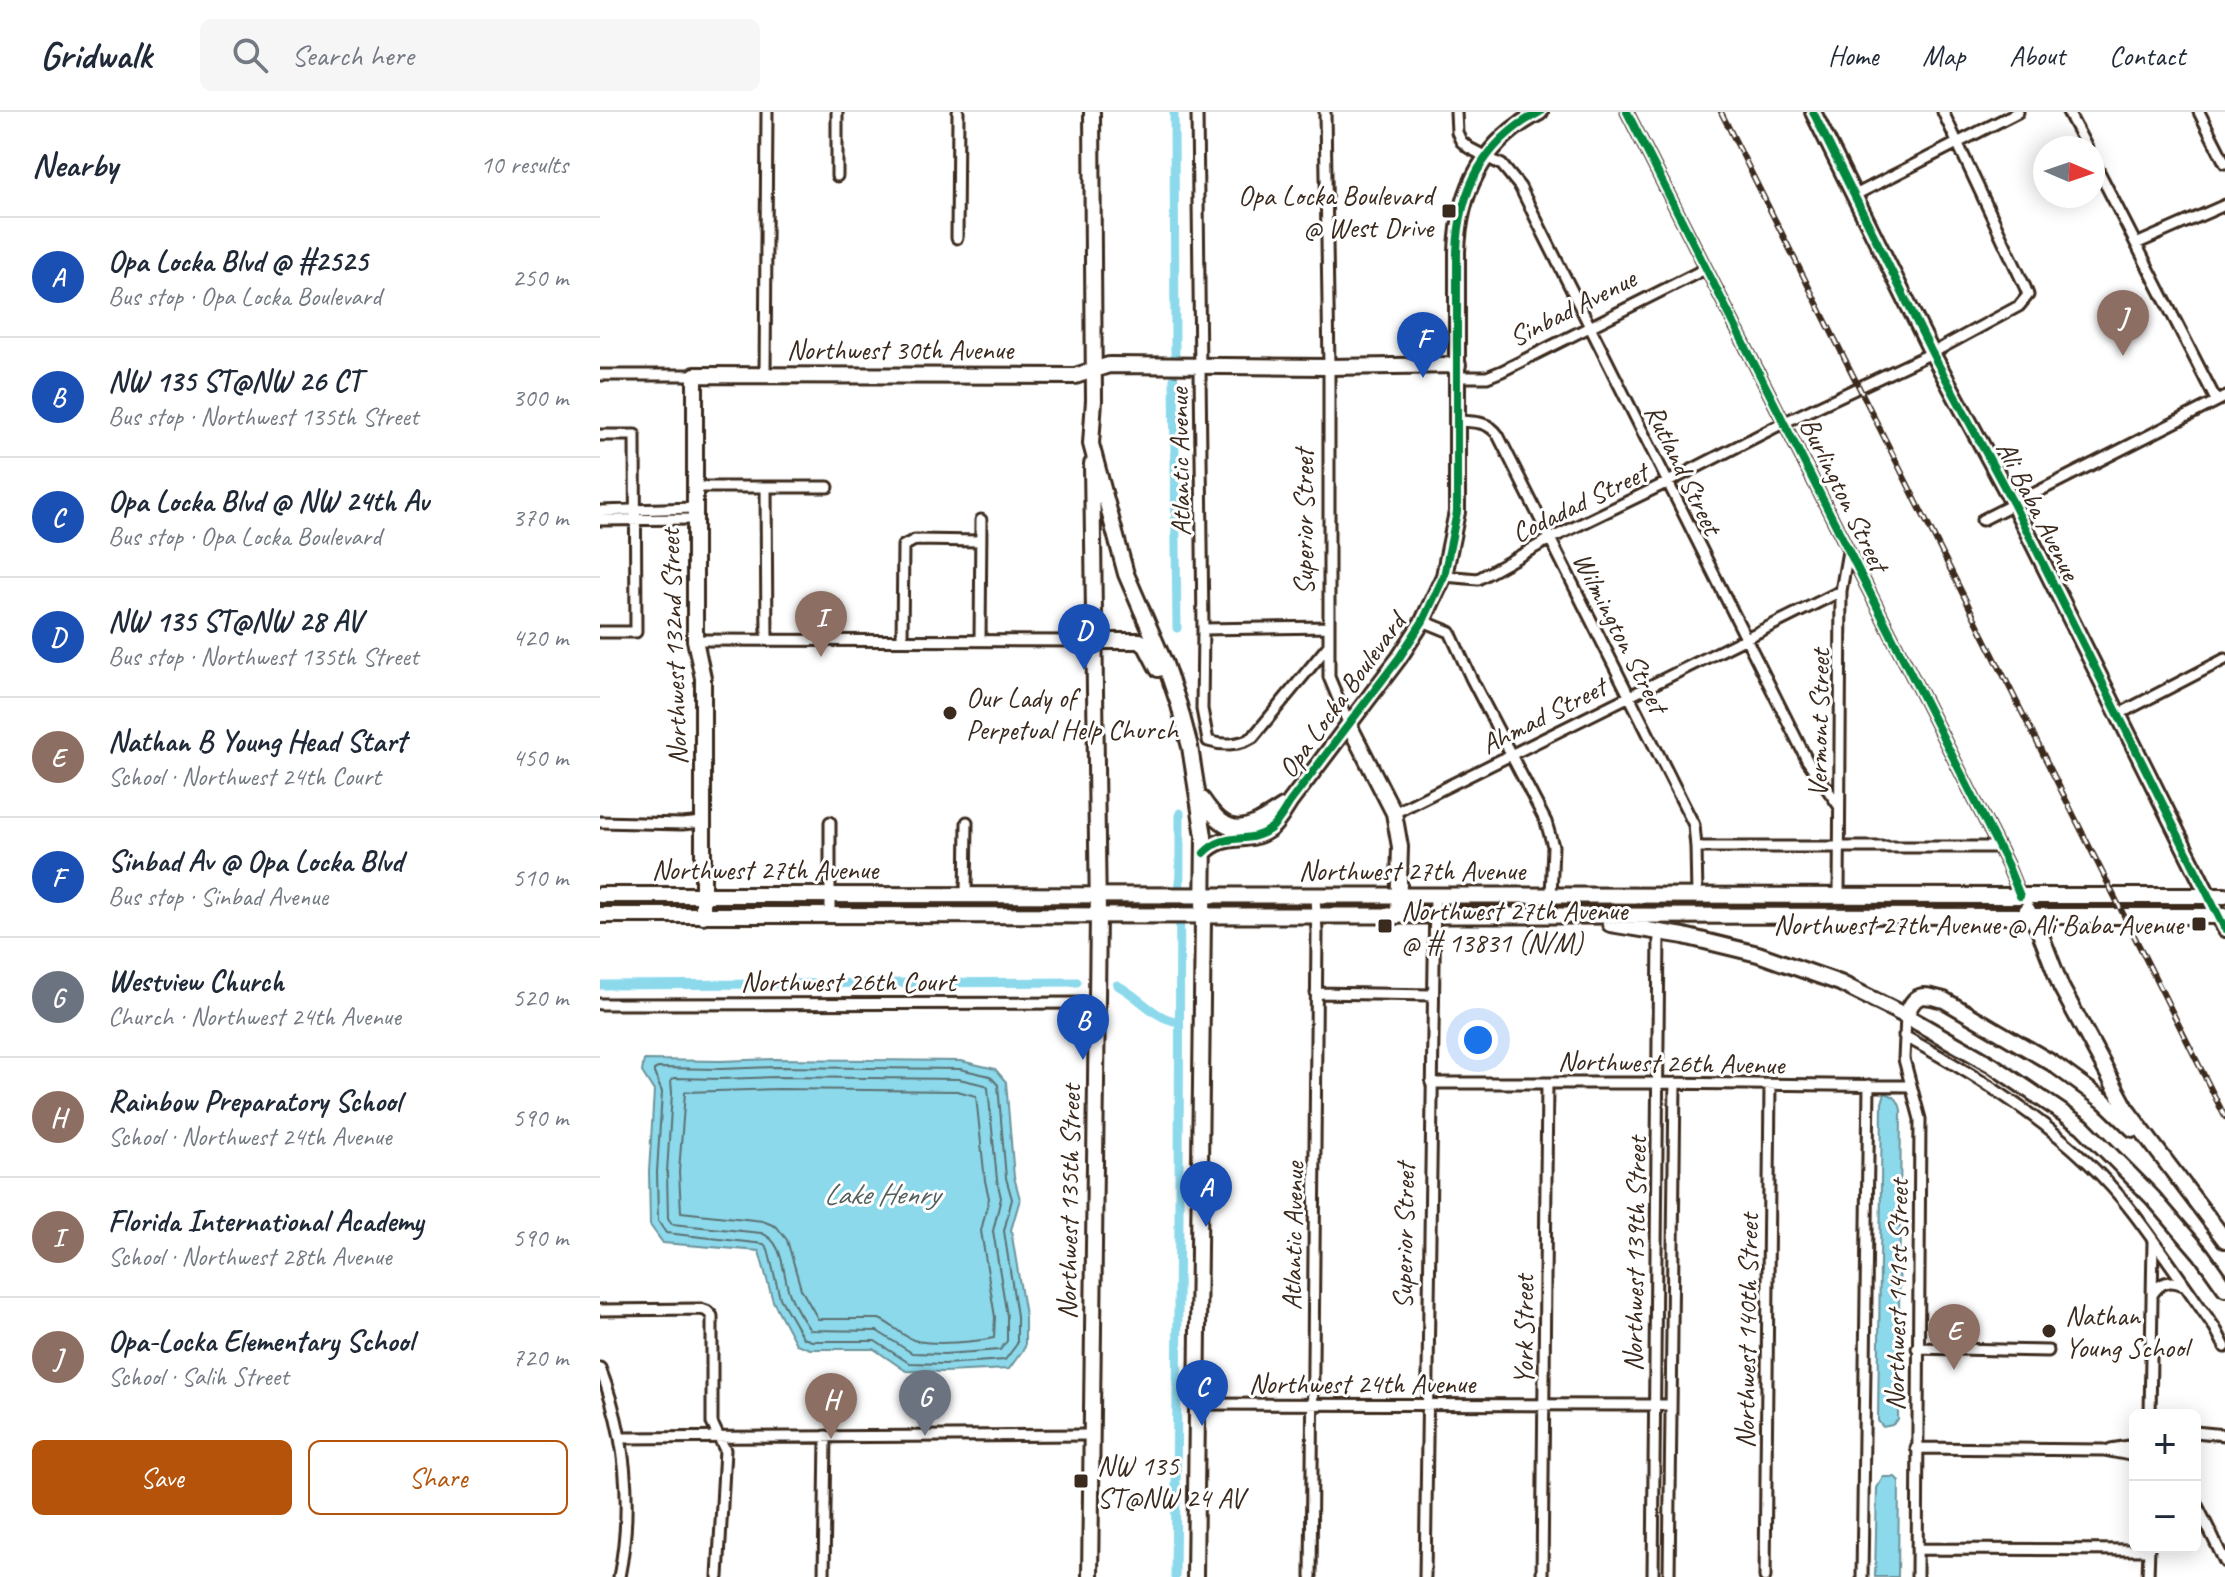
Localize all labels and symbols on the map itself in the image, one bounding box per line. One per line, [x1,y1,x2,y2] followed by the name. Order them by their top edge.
[2033,136,2105,208] north arrow
[1238,178,1437,245] place label: Opa Locka Boulevard @ West Drive
[1440,202,1458,220] marker: Opa Locka Boulevard @ West Drive
[1503,260,1643,354] street label: Sinbad Avenue
[2097,290,2149,356] pin: J
[1397,312,1449,378] pin: F
[787,332,1015,367] street label: Northwest 30th Avenue
[1161,386,1198,536] street label: Atlantic Avenue
[1637,398,1731,543] street label: Rutland Street
[1792,411,1899,580] street label: Burlington Street
[1989,435,2089,587] street label: Ali Baba Avenue
[1286,445,1321,595] street label: Superior Street
[1506,453,1656,550] street label: Codadad Street
[652,525,695,766] street label: Northwest 132nd Street
[1565,546,1678,722] street label: Wilmington Street
[795,591,847,657] pin: I
[1270,603,1415,784] street label: Opa Locka Boulevard
[1058,604,1110,670] pin: D
[1800,646,1837,797] street label: Vermont Street
[1475,667,1615,762] street label: Ahmad Street
[966,680,1180,747] place label: Our Lady of Perpetual Help Church
[941,704,959,722] marker: Our Lady of Perpetual Help Church
[652,852,880,887] street label: Northwest 27th Avenue
[1299,853,1527,888] street label: Northwest 27th Avenue
[1401,893,1629,960] place label: Northwest 27th Avenue @ # 13831 (N/M)
[1774,907,2185,942] place label: Northwest 27th Avenue @ Ali Baba Avenue
[2190,915,2208,933] marker: Northwest 27th Avenue @ Ali Baba Avenue
[1376,917,1394,935] marker: Northwest 27th Avenue @ # 13831 (N/M)
[741,964,958,999] street label: Northwest 26th Court
[1057,994,1109,1060] pin: B
[1458,1020,1498,1060] your location
[1558,1043,1786,1082] street label: Northwest 26th Avenue
[1049,1082,1088,1320] street label: Northwest 135th Street
[1615,1134,1654,1372] street label: Northwest 139th Street
[1385,1159,1422,1309] street label: Superior Street
[1274,1160,1311,1310] street label: Atlantic Avenue
[1180,1161,1232,1227] pin: A
[823,1175,943,1213] water label: Lake Henry
[1877,1176,1916,1411] street label: Northwest 141st Street
[1727,1211,1766,1449] street label: Northwest 140th Street
[1506,1272,1541,1385] street label: York Street
[2065,1298,2194,1365] place label: Nathan Young School
[1928,1304,1980,1370] pin: E
[2040,1322,2058,1340] marker: Nathan Young School
[1176,1360,1228,1426] pin: C
[1249,1366,1477,1401] street label: Northwest 24th Avenue
[899,1370,951,1436] pin: G
[805,1373,857,1439] pin: H
[1097,1448,1249,1515] place label: NW 135 ST@NW 24 AV
[1072,1472,1090,1490] marker: NW 135 ST@NW 24 AV

